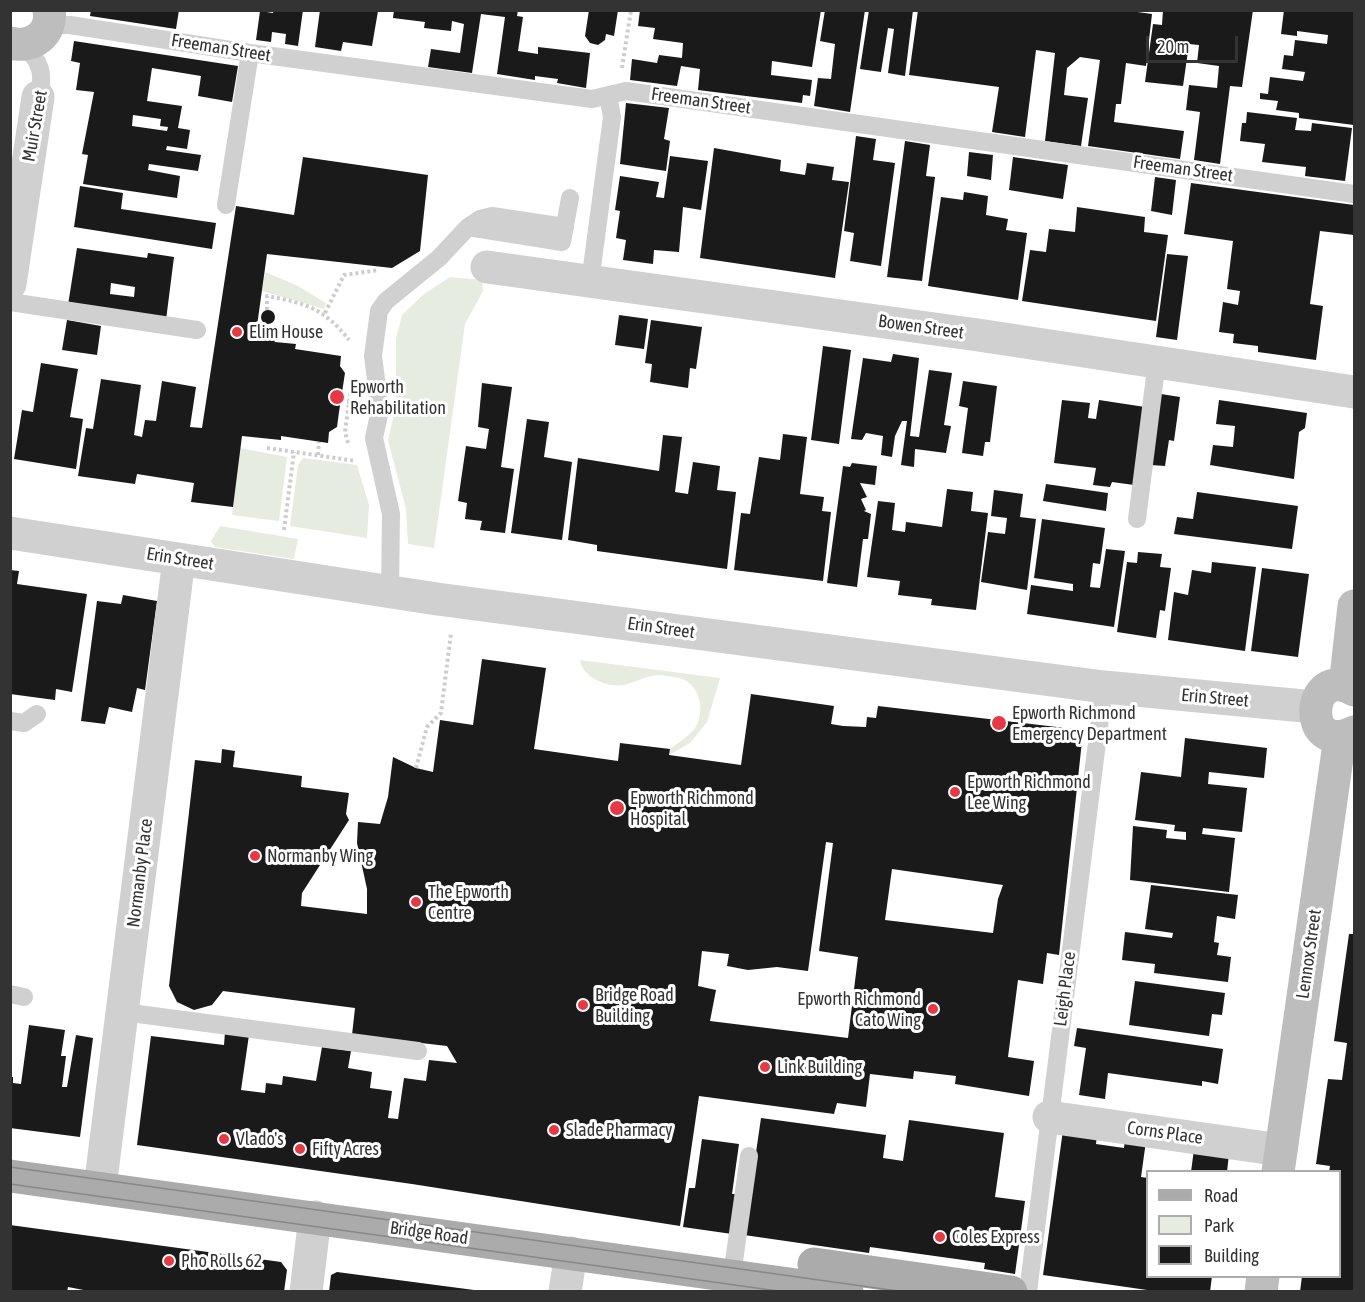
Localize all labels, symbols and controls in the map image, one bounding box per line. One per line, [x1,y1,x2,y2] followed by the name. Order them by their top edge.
[1149,24,1240,62] scale bar
[170,29,272,67] street label: Freeman Street
[1157,36,1189,57] text: 20 m
[650,83,752,119] street label: Freeman Street
[18,89,52,163] street label: Muir Street
[1132,151,1234,187] street label: Freeman Street
[877,310,965,344] street label: Bowen Street
[249,321,323,343] place label: Elim House
[230,325,244,339] marker: Elim House
[350,376,446,418] place label: Epworth Rehabilitation
[328,388,346,406] marker: Epworth Rehabilitation
[145,543,215,575] street label: Erin Street
[626,613,696,643] street label: Erin Street
[1180,684,1250,712] street label: Erin Street
[1012,702,1167,744] place label: Epworth Richmond Emergency Department
[990,714,1008,732] marker: Epworth Richmond Emergency Department
[967,771,1091,814] place label: Epworth Richmond Lee Wing
[948,785,962,799] marker: Epworth Richmond Lee Wing
[630,787,754,830] place label: Epworth Richmond Hospital
[608,799,626,817] marker: Epworth Richmond Hospital
[123,817,157,929] street label: Normanby Place
[267,845,373,867] place label: Normanby Wing
[248,849,262,863] marker: Normanby Wing
[428,881,509,924] place label: The Epworth Centre
[409,895,423,909] marker: The Epworth Centre
[1292,908,1326,1000] street label: Lennox Street
[1050,950,1080,1028] street label: Leigh Place
[595,984,674,1026] place label: Bridge Road Building
[797,988,921,1030] place label: Epworth Richmond Cato Wing
[576,998,590,1012] marker: Bridge Road Building
[926,1002,940,1016] marker: Epworth Richmond Cato Wing
[777,1056,862,1078] place label: Link Building
[758,1060,772,1074] marker: Link Building
[1126,1117,1204,1149] street label: Corns Place
[566,1119,673,1141] place label: Slade Pharmacy
[547,1123,561,1137] marker: Slade Pharmacy
[236,1128,284,1150] place label: Vlado's
[217,1132,231,1146] marker: Vlado's
[312,1138,379,1160] place label: Fifty Acres
[293,1142,307,1156] marker: Fifty Acres
[1146,1170,1341,1278] legend
[1204,1185,1238,1206] text: Road
[1204,1215,1234,1236] text: Park
[388,1217,470,1249] street label: Bridge Road
[952,1226,1040,1248] place label: Coles Express
[933,1230,947,1244] marker: Coles Express
[1204,1245,1259,1266] text: Building
[181,1250,262,1272] place label: Pho Rolls 62
[162,1254,176,1268] marker: Pho Rolls 62

